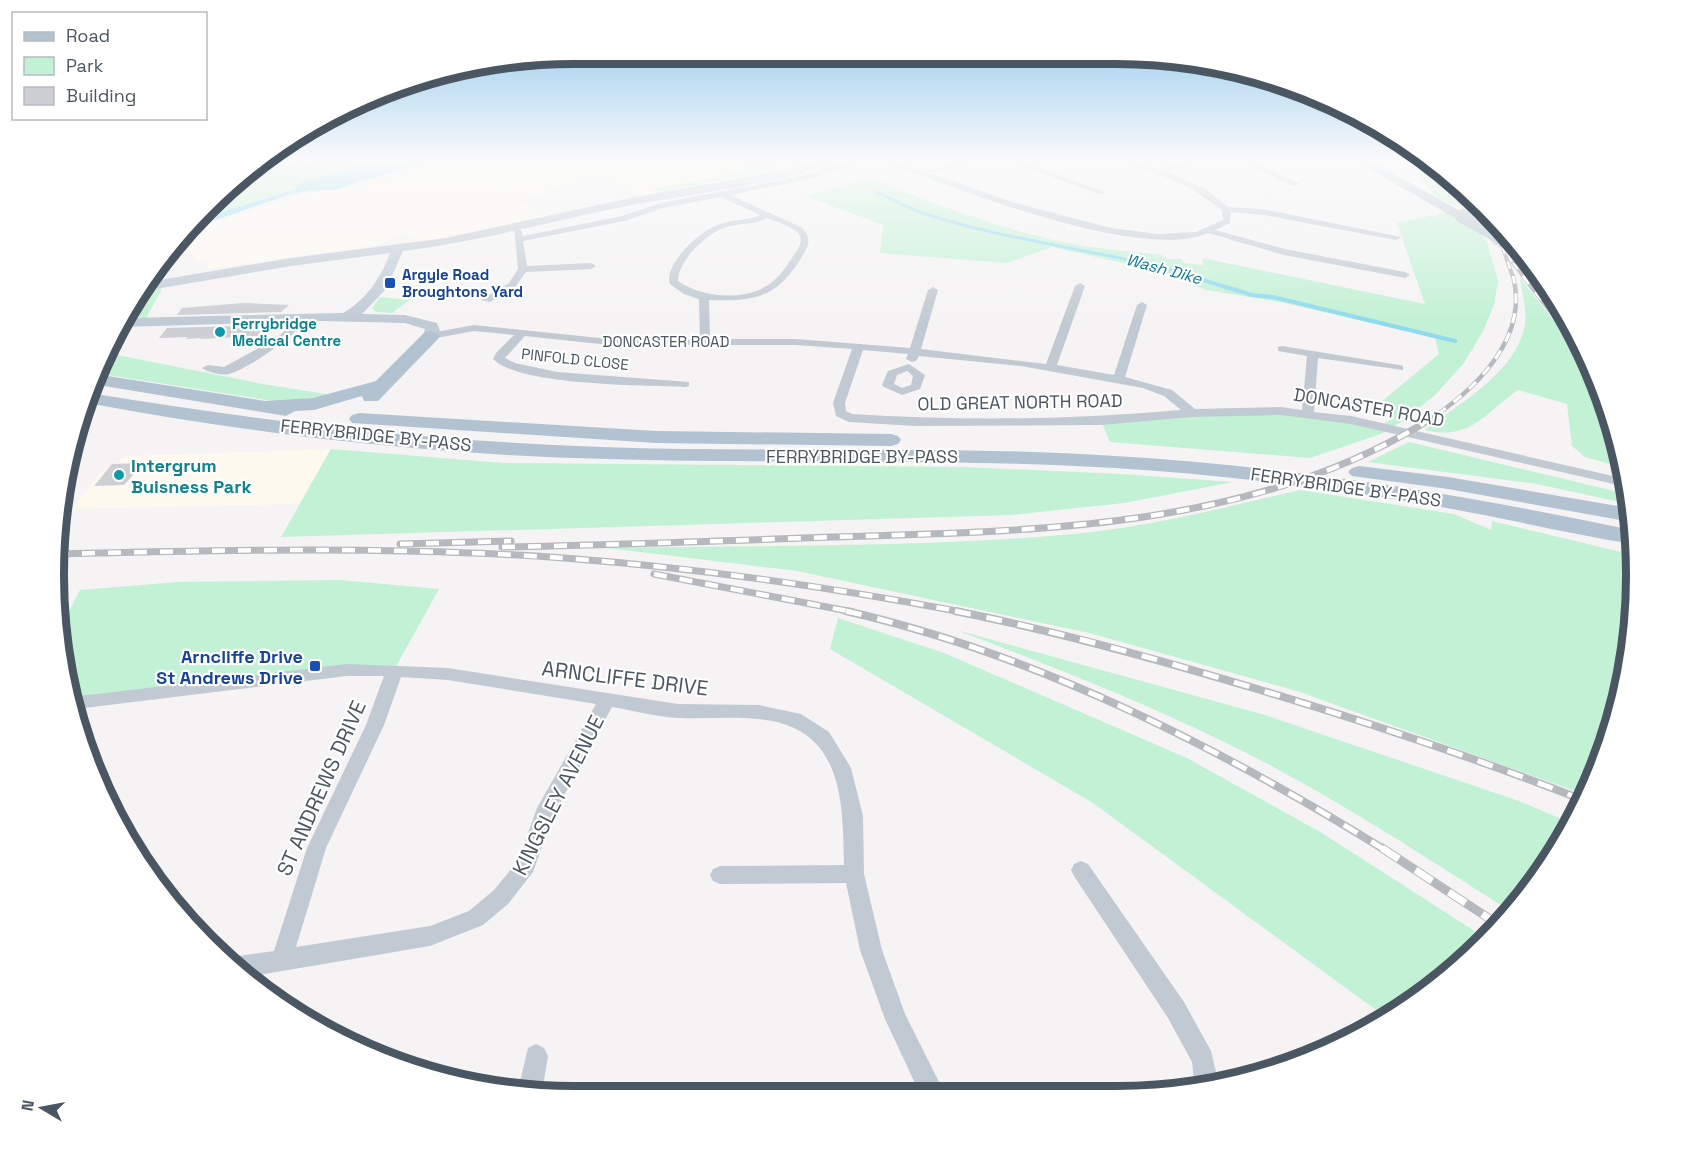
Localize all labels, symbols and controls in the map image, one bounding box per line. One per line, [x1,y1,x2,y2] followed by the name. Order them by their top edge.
[12,12,207,120] legend
[66,24,110,47] text: Road
[66,54,104,77] text: Park
[66,84,136,107] text: Building
[1124,249,1205,289] water label: Wash Dike
[402,265,523,301] place label: Argyle Road Broughtons Yard
[383,276,397,290] marker: Argyle Road Broughtons Yard
[232,314,342,350] place label: Ferrybridge Medical Centre
[213,325,227,339] marker: Ferrybridge Medical Centre
[603,332,730,351] street label: DONCASTER ROAD
[520,344,630,374] street label: PINFOLD CLOSE
[1292,382,1446,432] street label: DONCASTER ROAD
[917,389,1123,415] street label: OLD GREAT NORTH ROAD
[279,414,473,456] street label: FERRYBRIDGE BY-PASS
[766,445,958,468] street label: FERRYBRIDGE BY-PASS
[131,454,252,498] place label: Intergrum Buisness Park
[1249,462,1443,512] street label: FERRYBRIDGE BY-PASS
[112,468,126,482] marker: Intergrum Buisness Park
[156,645,303,689] place label: Arncliffe Drive St Andrews Drive
[540,654,710,702] street label: ARNCLIFFE DRIVE
[308,659,322,673] marker: Arncliffe Drive St Andrews Drive
[270,696,372,880] street label: ST ANDREWS DRIVE
[506,710,610,880] street label: KINGSLEY AVENUE
[12,1078,72,1138] north arrow
[16,1098,39,1113] text: N

